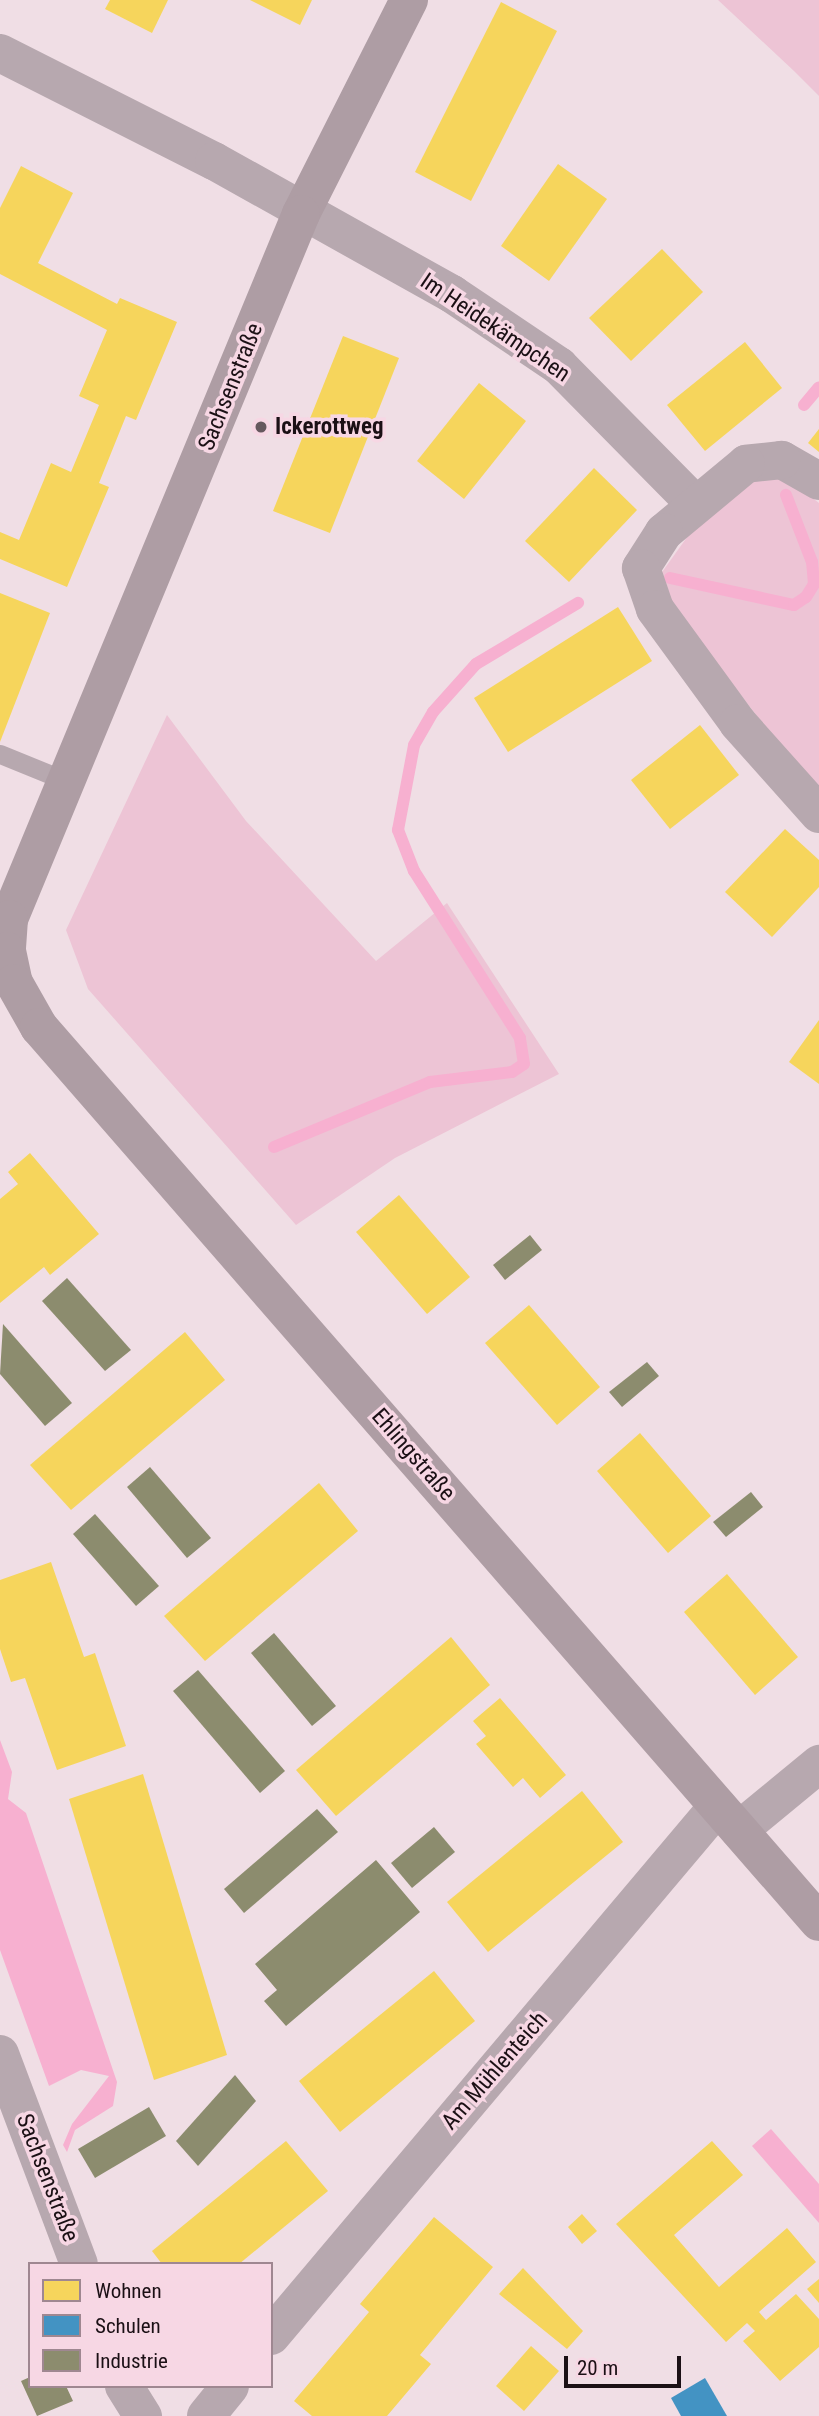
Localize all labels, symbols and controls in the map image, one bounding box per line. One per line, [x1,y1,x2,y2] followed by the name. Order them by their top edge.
[415,268,575,388] street label: Im Heidekämpchen
[193,319,269,455] street label: Sachsenstraße
[275,413,383,441] place label: Ickerottweg
[253,419,269,435] marker: Ickerottweg
[365,1403,461,1507] street label: Ehlingstraße
[436,2006,554,2136] street label: Am Mühlenteich
[10,2110,84,2246] street label: Sachsenstraße
[28,2262,273,2388] legend
[95,2279,162,2303] text: Wohnen
[95,2314,161,2338] text: Schulen
[567,2342,684,2386] scale bar
[95,2349,168,2373] text: Industrie
[577,2356,618,2380] text: 20 m

